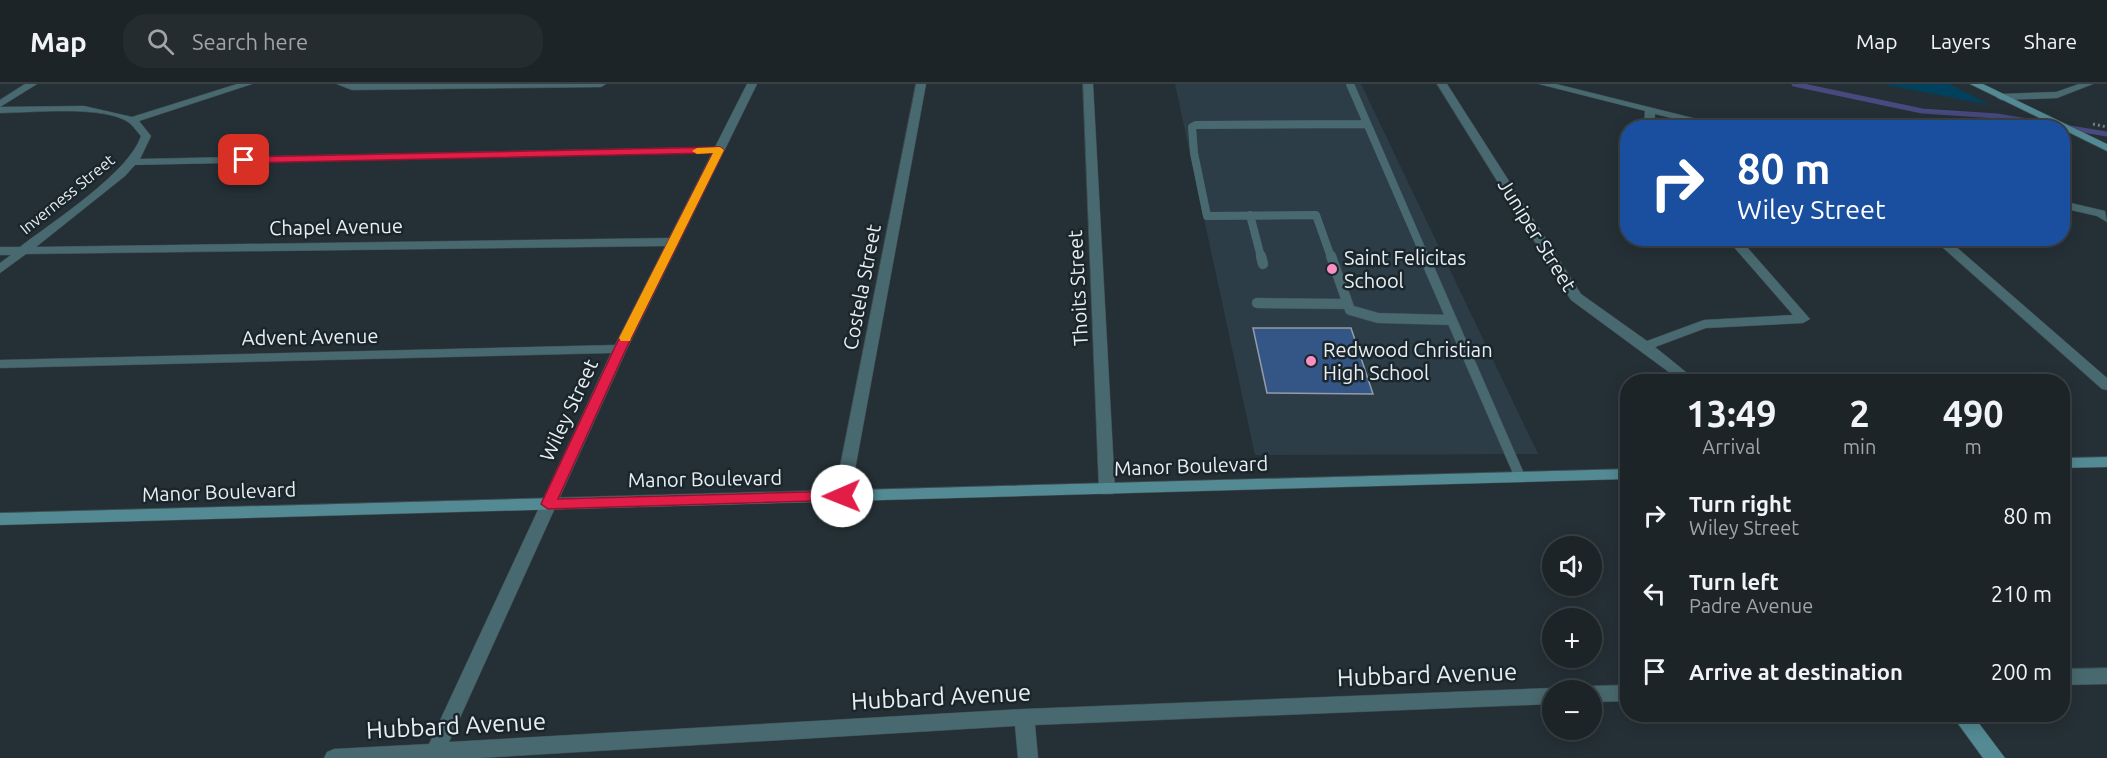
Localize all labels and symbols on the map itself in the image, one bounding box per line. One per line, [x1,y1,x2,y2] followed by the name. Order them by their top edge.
[218,134,269,185] pin
[16,150,118,238] street label: Inverness Street
[1494,174,1581,295] street label: Juniper Street
[269,214,403,239] street label: Chapel Avenue
[838,222,885,352] street label: Costela Street
[1063,229,1092,347] street label: Thoits Street
[1344,246,1466,292] place label: Saint Felicitas School
[1325,262,1339,276] marker: Saint Felicitas School
[241,324,379,349] street label: Advent Avenue
[1323,338,1493,384] place label: Redwood Christian High School
[1304,354,1318,368] marker: Redwood Christian High School
[535,355,602,465] street label: Wiley Street
[1113,451,1269,480] street label: Manor Boulevard
[810,464,874,528] position arrow
[628,466,782,491] street label: Manor Boulevard
[141,477,297,506] street label: Manor Boulevard
[1336,658,1518,691] street label: Hubbard Avenue
[850,678,1032,715] street label: Hubbard Avenue
[365,707,547,744] street label: Hubbard Avenue

